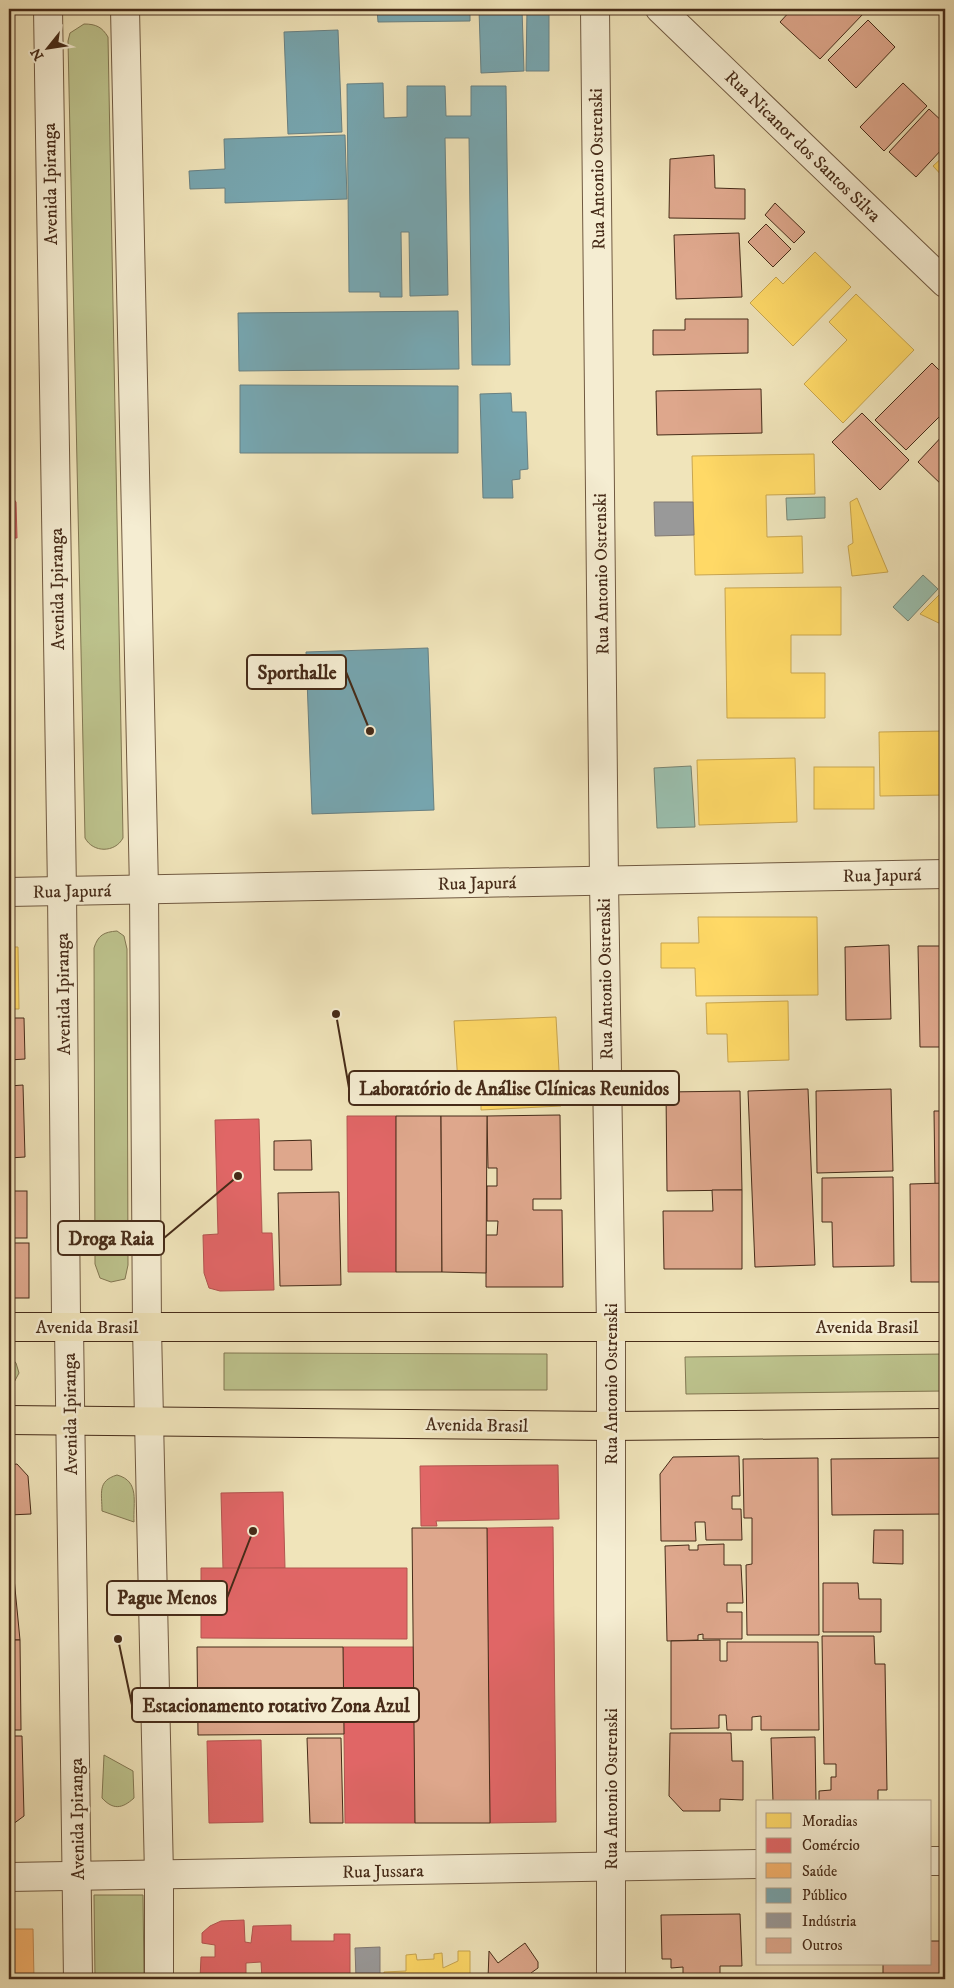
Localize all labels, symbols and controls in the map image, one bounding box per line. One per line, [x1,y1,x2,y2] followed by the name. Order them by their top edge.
[22,22,72,72] north arrow
[27,44,48,63] text: N
[720,66,885,227] street label: Rua Nicanor dos Santos Silva
[586,88,610,250] street label: Rua Antonio Ostrenski
[39,122,63,245] street label: Avenida Ipiranga
[590,493,614,655] street label: Rua Antonio Ostrenski
[46,527,70,650] street label: Avenida Ipiranga
[247,655,346,689] callout: Sporthalle
[257,662,337,685] text: Sporthalle
[842,864,922,888] street label: Rua Japurá
[437,872,517,896] street label: Rua Japurá
[32,880,112,904] street label: Rua Japurá
[594,898,618,1060] street label: Rua Antonio Ostrenski
[52,932,76,1055] street label: Avenida Ipiranga
[349,1071,679,1105] callout: Laboratório de Análise Clínicas Reunidos
[359,1078,670,1101] text: Laboratório de Análise Clínicas Reunidos
[58,1221,164,1255] callout: Droga Raia
[68,1228,155,1251] text: Droga Raia
[601,1303,623,1465] street label: Rua Antonio Ostrenski
[36,1317,139,1339] street label: Avenida Brasil
[816,1317,919,1339] street label: Avenida Brasil
[59,1352,83,1475] street label: Avenida Ipiranga
[425,1414,529,1438] street label: Avenida Brasil
[107,1581,227,1615] callout: Pague Menos
[117,1587,218,1610] text: Pague Menos
[132,1688,419,1722] callout: Estacionamento rotativo Zona Azul
[142,1695,410,1718] text: Estacionamento rotativo Zona Azul
[601,1708,623,1870] street label: Rua Antonio Ostrenski
[66,1757,90,1880] street label: Avenida Ipiranga
[756,1800,932,1966] legend
[802,1812,857,1831] text: Moradias
[802,1836,860,1855] text: Comércio
[342,1860,424,1884] street label: Rua Jussara
[802,1862,837,1881] text: Saúde
[802,1886,847,1905] text: Público
[802,1912,857,1931] text: Indústria
[802,1936,843,1955] text: Outros

